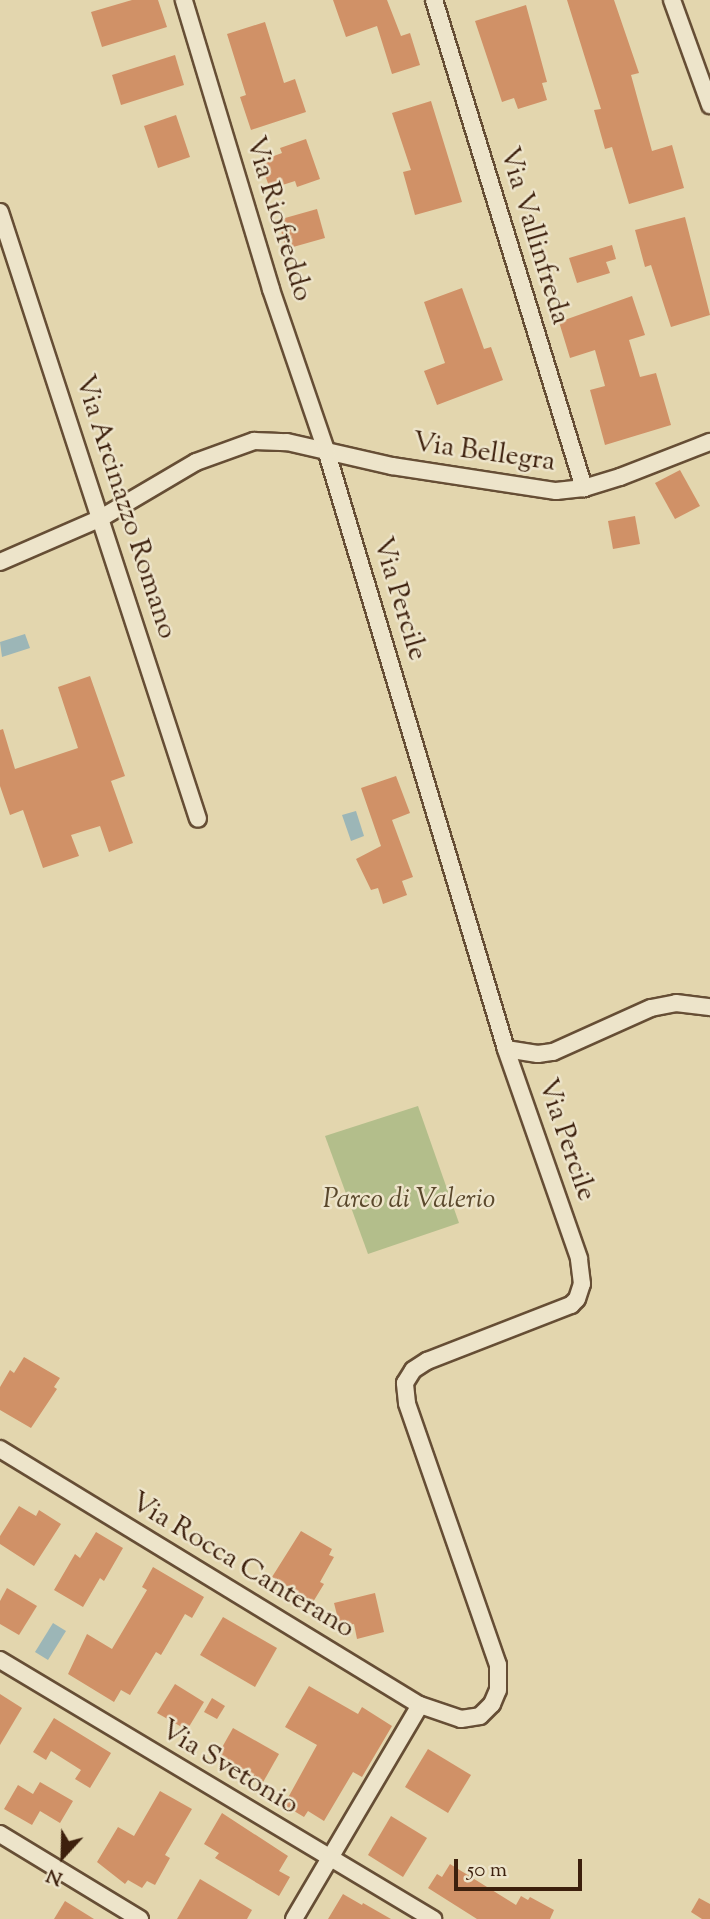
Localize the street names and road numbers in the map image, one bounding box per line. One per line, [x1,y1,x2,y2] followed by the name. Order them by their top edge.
[237,133,319,305] street label: Via Riofreddo
[491,143,577,329] street label: Via Vallinfreda
[66,371,184,643] street label: Via Arcinazzo Romano
[410,426,558,480] street label: Via Bellegra
[364,533,434,665] street label: Via Percile
[529,1074,603,1206] street label: Via Percile
[124,1486,360,1646] street label: Via Rocca Canterano
[154,1713,304,1823] street label: Via Svetonio

